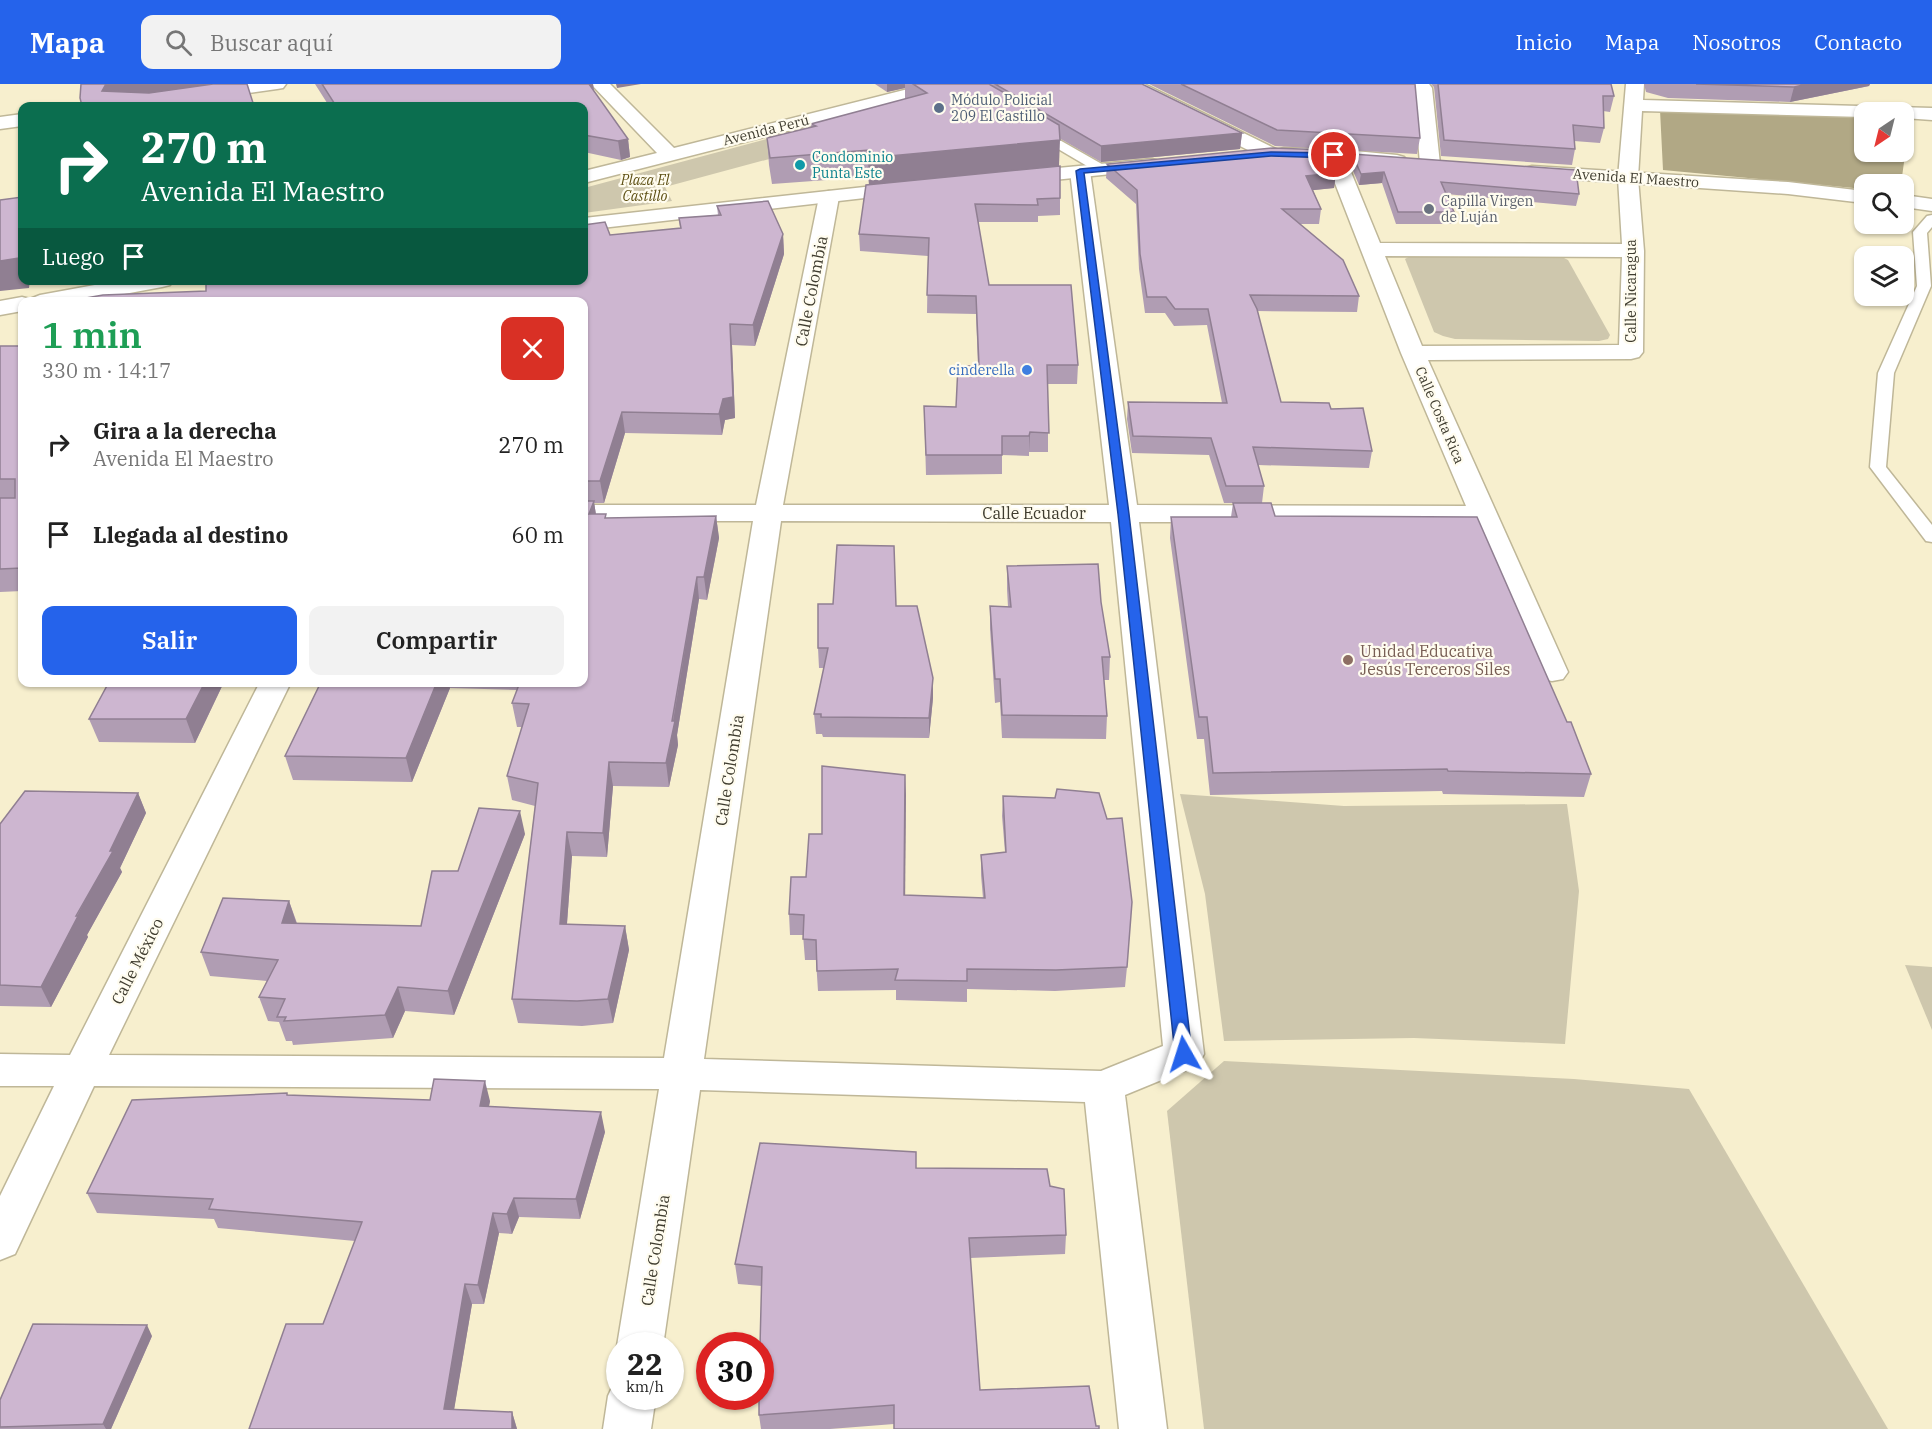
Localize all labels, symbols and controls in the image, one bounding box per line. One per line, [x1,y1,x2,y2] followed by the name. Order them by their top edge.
[141,15,561,69] search box
[30,24,105,61] text: Mapa
[162,26,195,59] icon: search
[210,28,333,57] text: Buscar aquí
[1515,28,1572,56] text: Inicio
[1605,28,1659,56] text: Mapa
[1692,28,1781,56] text: Nosotros
[1814,28,1902,56] text: Contacto
[951,91,1052,125] place label: Módulo Policial 209 El Castillo
[932,101,946,115] marker: Módulo Policial 209 El Castillo
[1854,102,1914,162] north arrow
[1854,102,1914,306] map controls
[721,111,811,149] street label: Avenida Perú
[141,120,267,175] text: 270 m
[42,126,120,204] icon: right
[1308,129,1359,180] pin
[1317,138,1350,171] icon: arrive
[812,148,893,182] place label: Condominio Punta Este
[793,158,807,172] marker: Condominio Punta Este
[1572,165,1700,191] street label: Avenida El Maestro
[620,171,670,205] park label: Plaza El Castillo
[141,173,385,208] text: Avenida El Maestro
[1854,174,1914,234] button: search
[1441,192,1534,226] place label: Capilla Virgen de Luján
[1422,202,1436,216] marker: Capilla Virgen de Luján
[790,234,832,348] street label: Calle Colombia
[1622,239,1640,343] street label: Calle Nicaragua
[117,240,150,273] icon: arrive
[42,242,105,271] text: Luego
[1854,246,1914,306] button: layers
[42,311,142,358] text: 1 min
[501,317,564,380] button: close
[42,357,171,384] text: 330 m · 14:17
[949,361,1015,379] place label: cinderella
[1020,363,1034,377] marker: cinderella
[1411,364,1469,467] street label: Calle Costa Rica
[93,416,277,445] text: Gira a la derecha
[42,428,75,461] icon: right
[498,430,564,459] text: 270 m
[93,445,274,472] text: Avenida El Maestro
[982,503,1086,523] street label: Calle Ecuador
[42,518,75,551] icon: arrive
[93,520,288,549] text: Llegada al destino
[512,520,564,549] text: 60 m
[42,606,297,675] button: Salir
[309,606,564,675] button: Compartir
[1360,641,1510,679] place label: Unidad Educativa Jesús Terceros Siles
[1341,653,1355,667] marker: Unidad Educativa Jesús Terceros Siles
[710,713,748,827] street label: Calle Colombia
[107,914,167,1008] street label: Calle México
[1152,1022,1216,1086] position arrow
[636,1193,674,1307] street label: Calle Colombia
[696,1332,774,1410] speed limit sign: 30
[627,1344,663,1383] text: 22
[626,1377,664,1396] text: km/h

